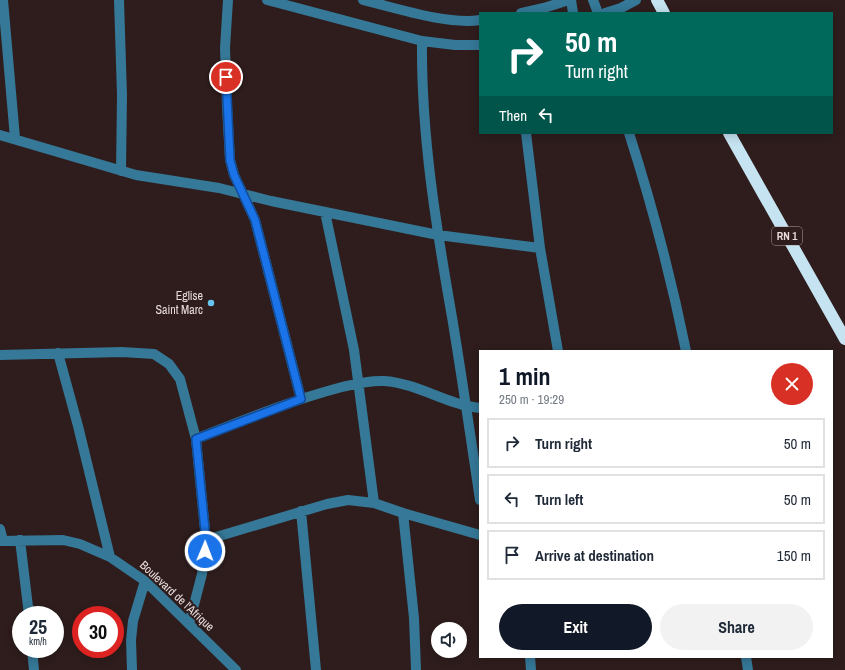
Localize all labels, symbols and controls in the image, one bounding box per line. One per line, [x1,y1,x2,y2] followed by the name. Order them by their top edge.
[565,23,617,61] text: 50 m
[499,28,551,80] icon: right
[565,59,628,84] text: Turn right
[209,60,243,94] pin
[215,66,237,88] icon: arrive
[535,104,557,126] icon: left
[499,105,527,126] text: Then
[772,227,802,245] road number: RN 1
[155,288,203,318] place label: Eglise Saint Marc
[206,298,216,308] marker: Eglise Saint Marc
[499,360,550,392] text: 1 min
[771,363,813,405] button: close
[499,391,564,408] text: 250 m · 19:29
[501,432,523,454] icon: right
[535,433,592,454] text: Turn right
[784,433,811,454] text: 50 m
[501,488,523,510] icon: left
[535,489,583,510] text: Turn left
[784,489,811,510] text: 50 m
[184,530,226,572] position arrow
[501,544,523,566] icon: arrive
[535,545,654,566] text: Arrive at destination
[777,545,811,566] text: 150 m
[136,557,218,635] street label: Boulevard de l'Afrique
[499,604,652,650] button: Exit
[660,604,813,650] button: Share
[72,606,124,658] speed limit sign: 30
[29,613,47,640] text: 25
[431,622,467,658] map controls
[431,622,467,658] button: sound
[29,635,47,648] text: km/h

